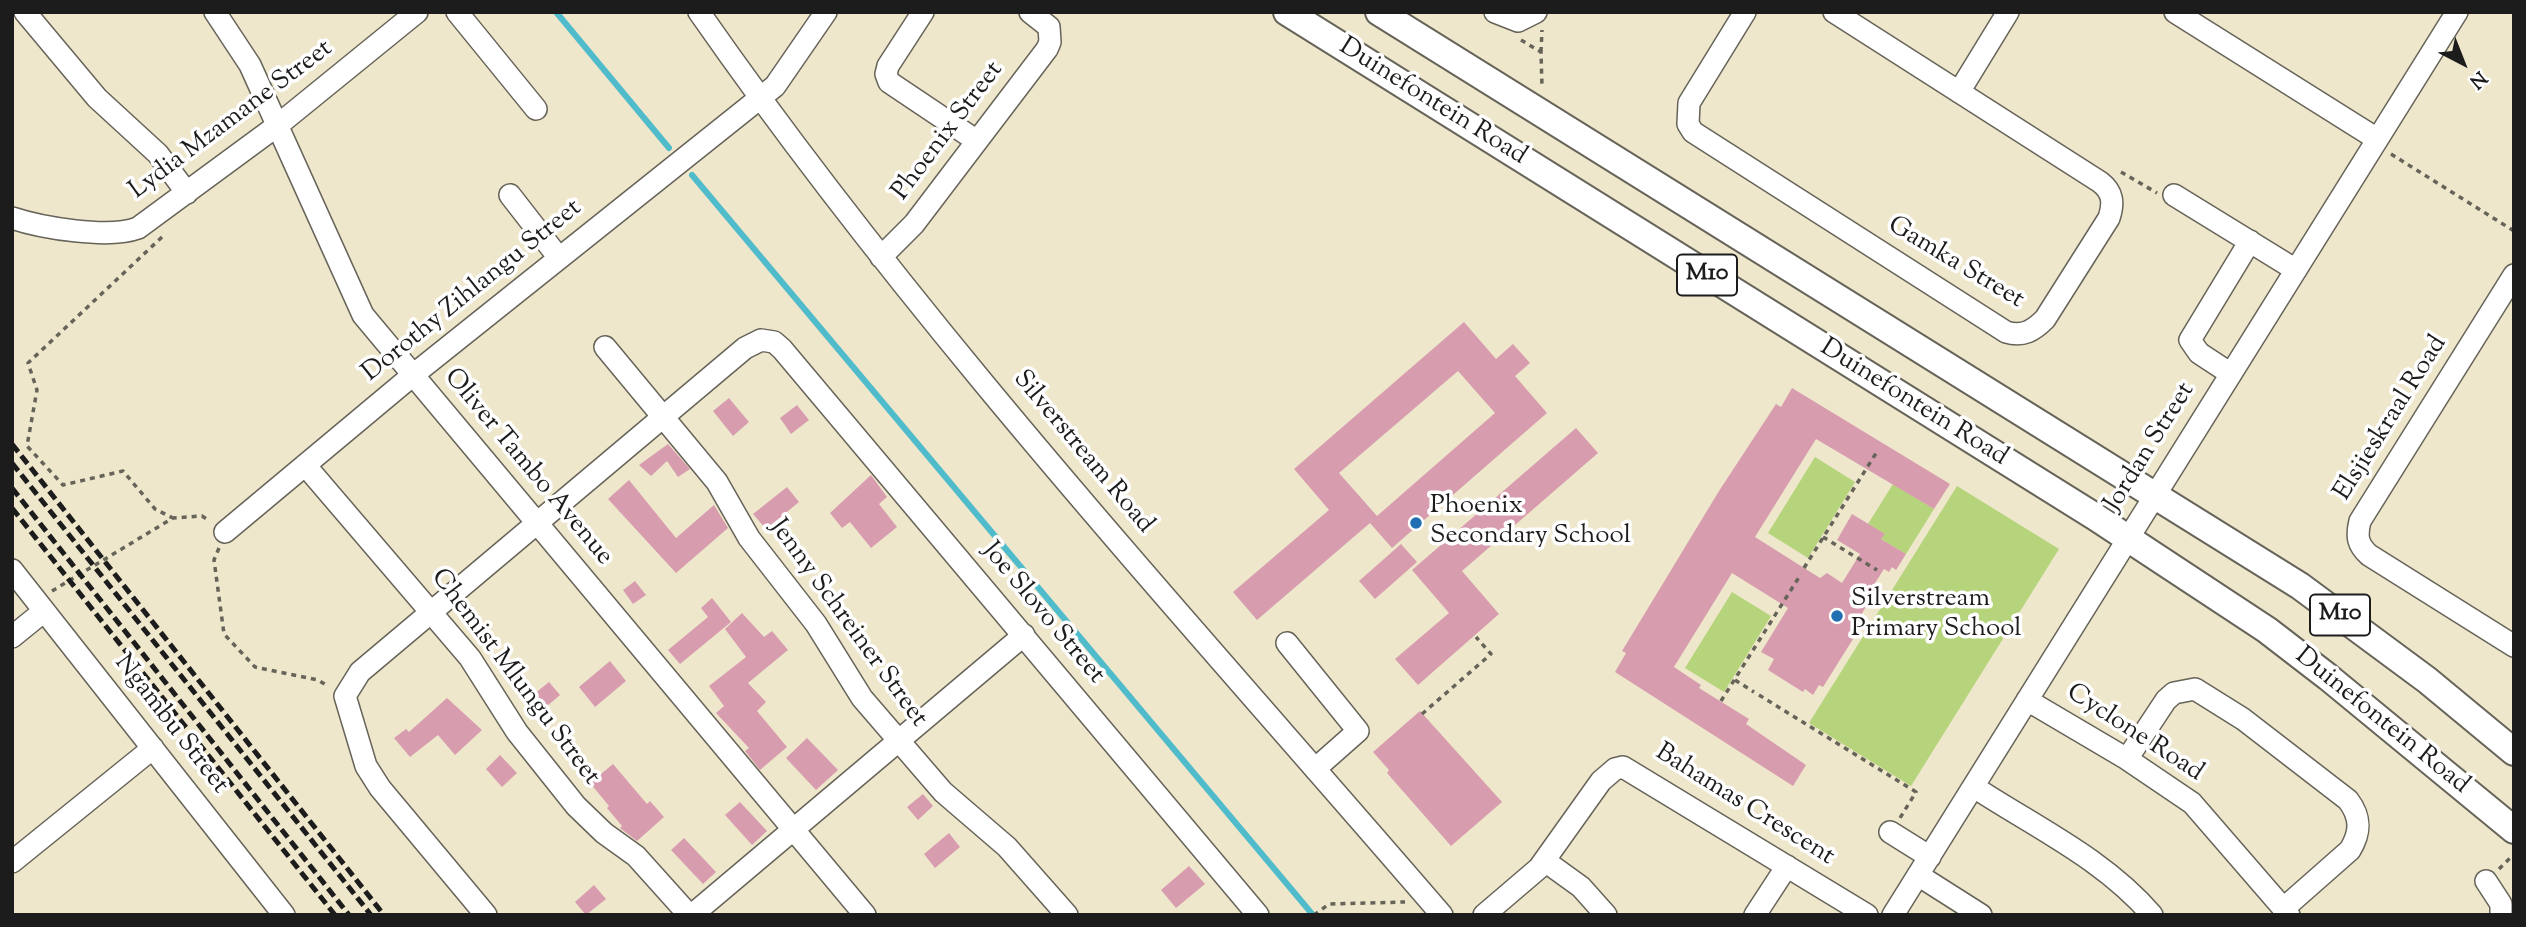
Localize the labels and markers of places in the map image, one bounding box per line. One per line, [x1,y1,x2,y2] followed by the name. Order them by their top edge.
[1430,492,1631,554] place label: Phoenix Secondary School
[1408,515,1424,531] marker: Phoenix Secondary School
[1851,585,2021,646] place label: Silverstream Primary School
[1829,608,1845,624] marker: Silverstream Primary School

